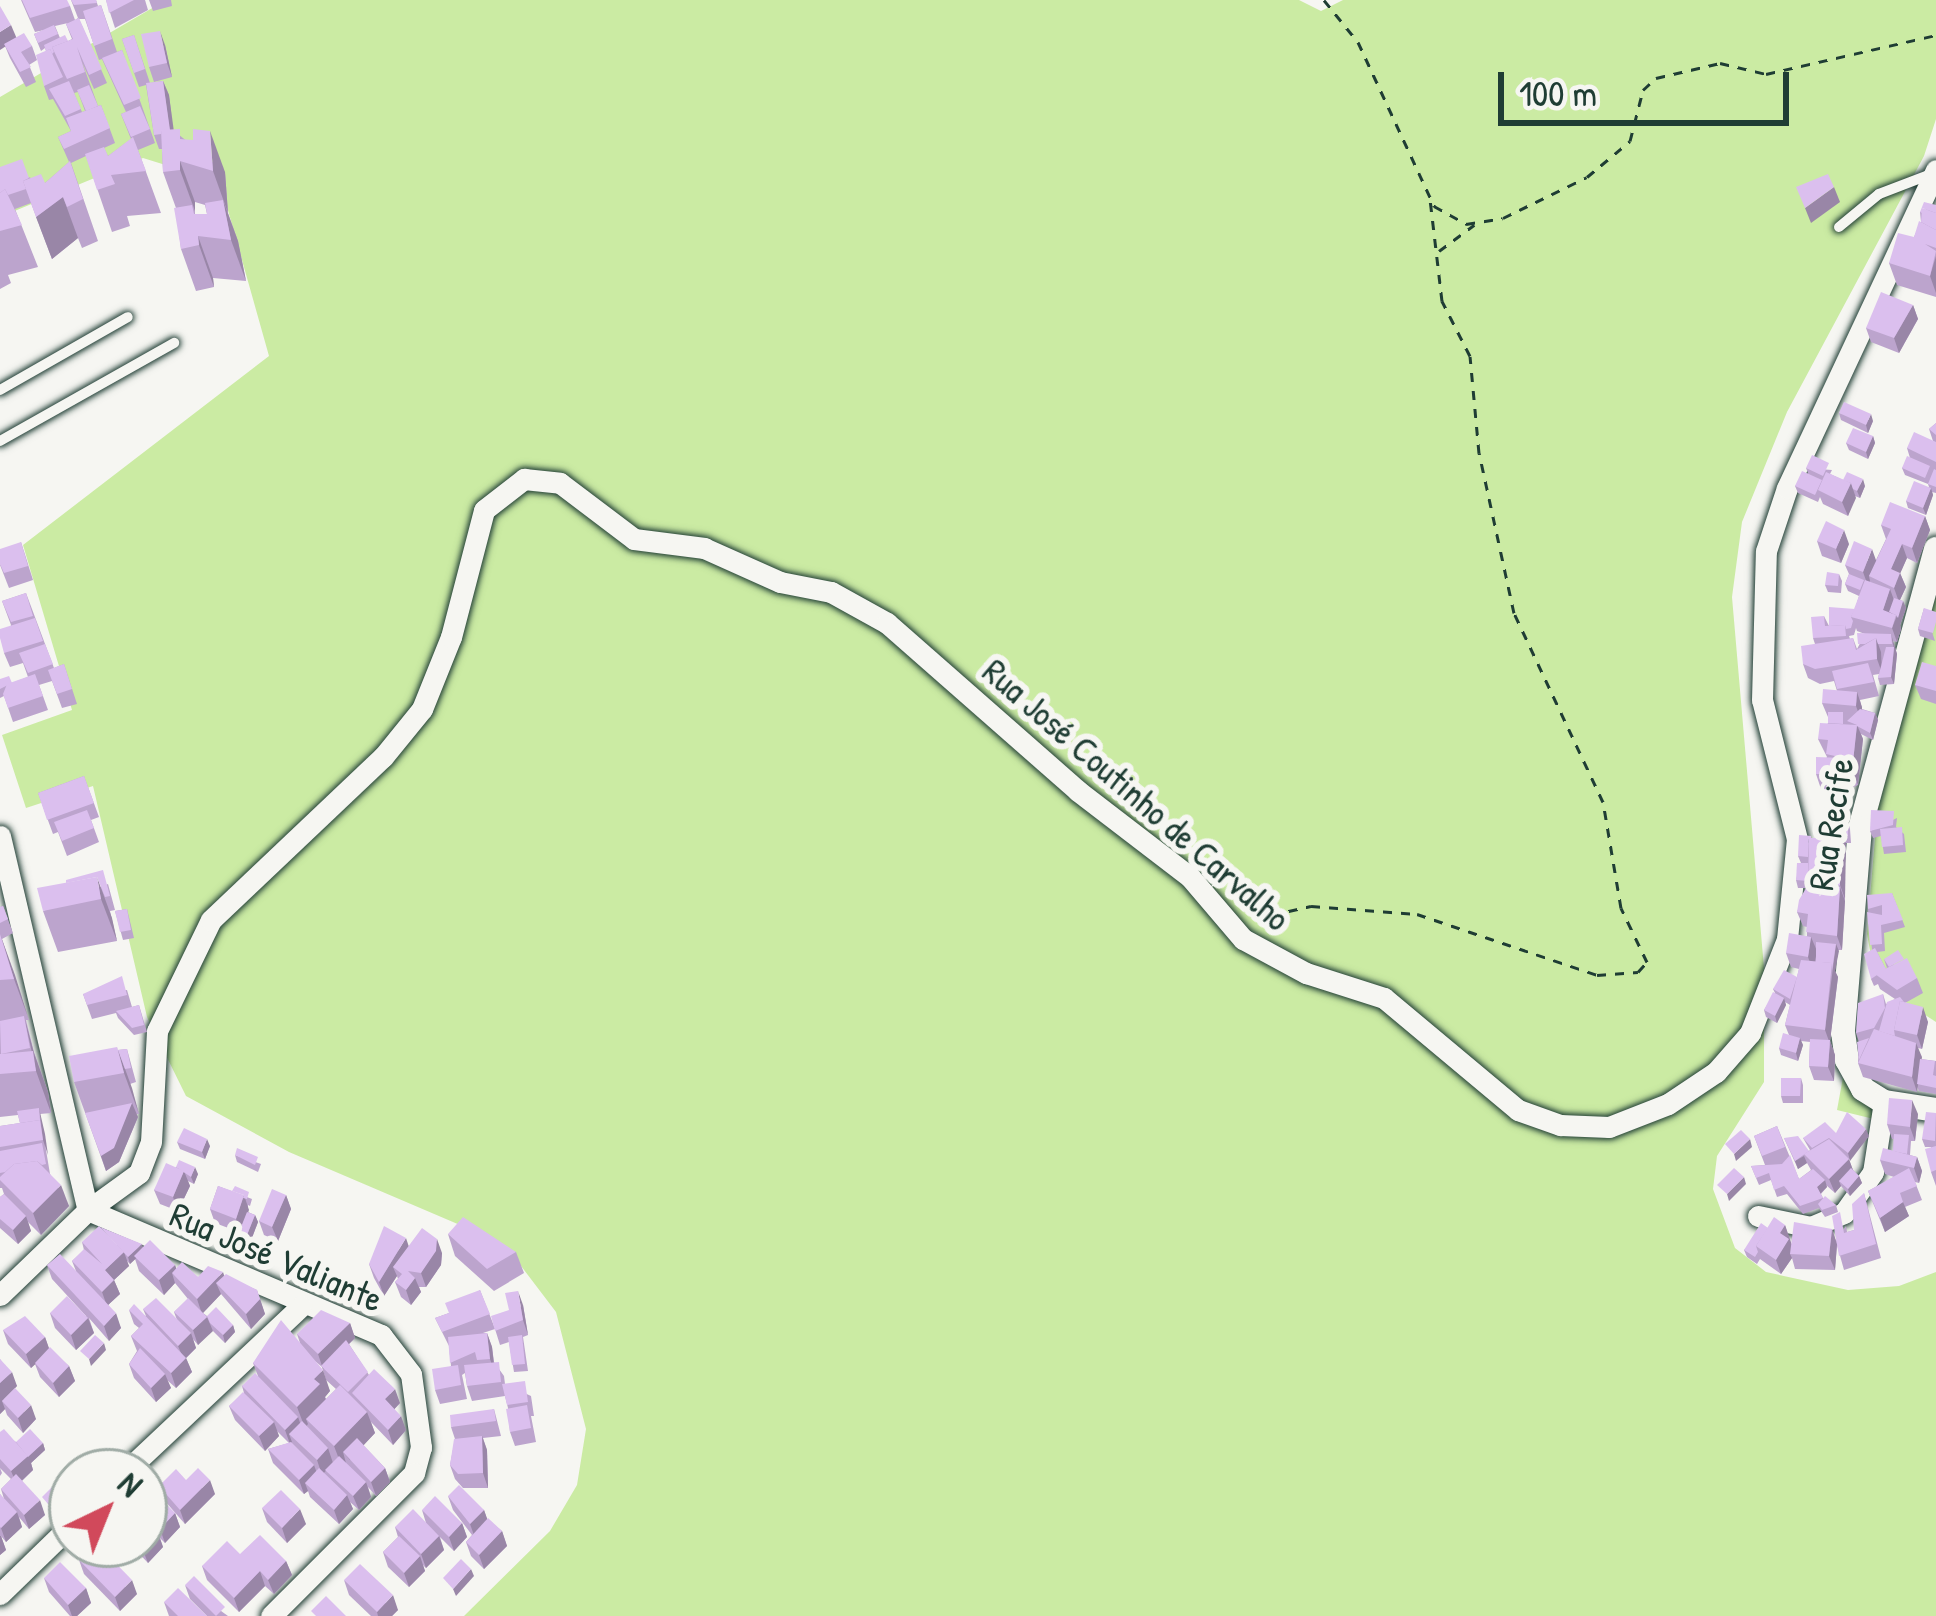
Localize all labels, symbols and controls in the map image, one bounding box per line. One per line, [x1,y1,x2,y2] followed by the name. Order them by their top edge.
[1504,48,1795,122] scale bar
[1519,68,1597,117] text: 100 m
[975,649,1299,939] street label: Rua José Coutinho de Carvalho
[1798,755,1862,893] street label: Rua Recife
[164,1192,390,1320] street label: Rua José Valiante
[48,1448,168,1568] north arrow
[109,1462,152,1506] text: N

